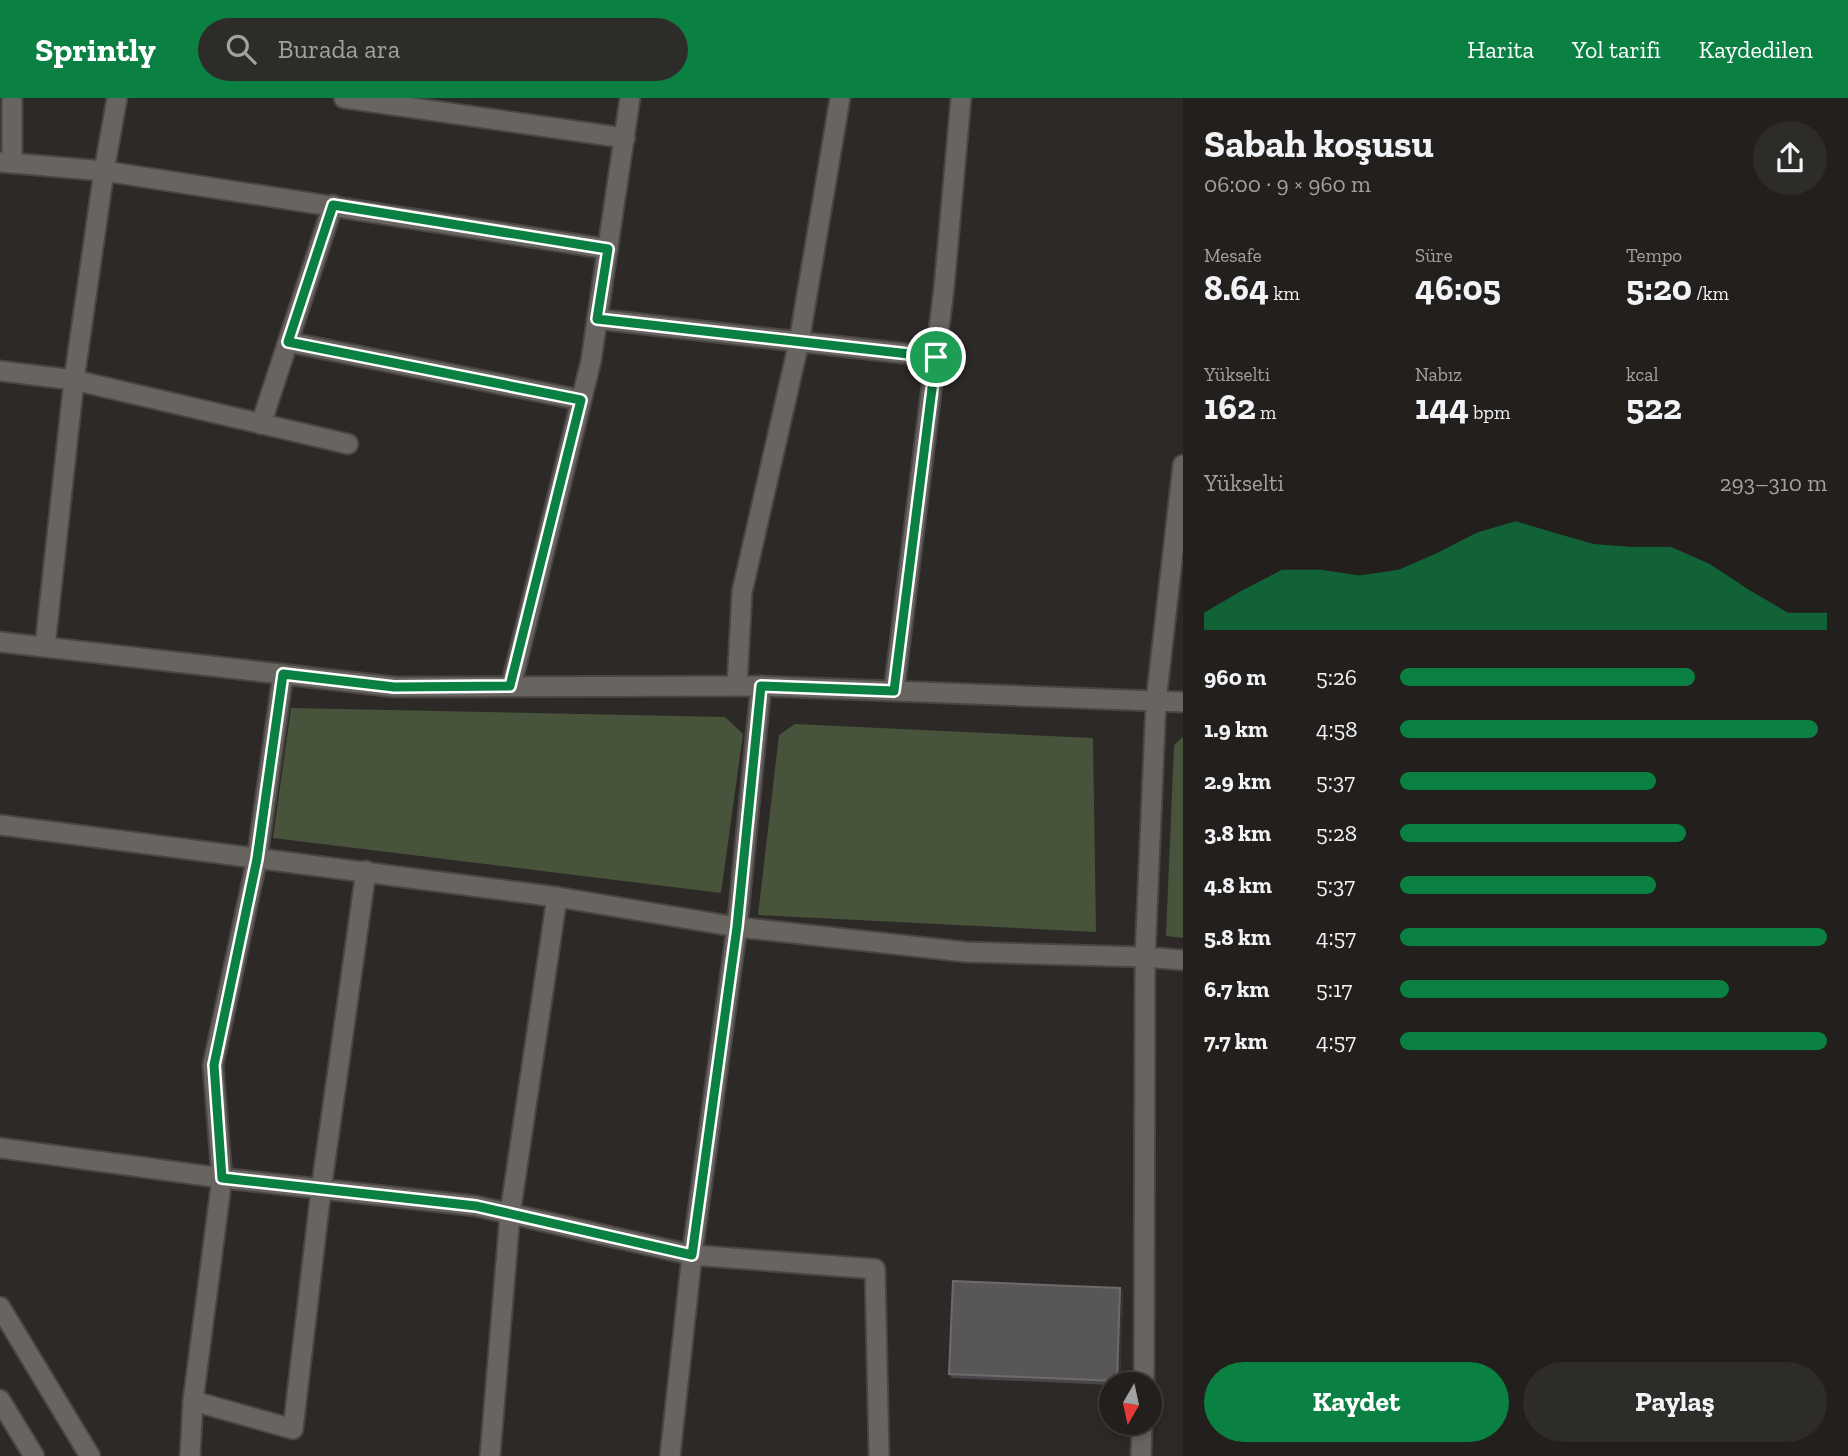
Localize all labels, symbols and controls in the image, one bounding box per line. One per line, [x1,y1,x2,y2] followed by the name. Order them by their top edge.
[198,18,688,81] search box
[35,30,156,69] text: Sprintly
[222,30,260,68] icon: search
[278,33,400,65] text: Burada ara
[1467,35,1534,64] text: Harita
[1572,35,1661,64] text: Yol tarifi
[1699,35,1813,64] text: Kaydedilen
[1204,121,1434,167] text: Sabah koşusu
[1753,121,1827,195] button: share
[1204,170,1371,198] text: 06:00 · 9 × 960 m
[1204,244,1262,267] text: Mesafe
[1415,244,1453,267] text: Süre
[1626,244,1682,267] text: Tempo
[1204,267,1269,309] text: 8.64
[1415,267,1501,309] text: 46:05
[1626,267,1692,309] text: 5:20
[1269,282,1300,305] text: km
[1692,282,1729,305] text: /km
[906,327,966,387] pin
[917,338,955,376] icon: arrive
[1204,363,1270,386] text: Yükselti
[1415,363,1462,386] text: Nabız
[1626,363,1659,386] text: kcal
[1204,386,1256,428] text: 162
[1415,386,1469,428] text: 144
[1626,386,1682,428] text: 522
[1256,401,1276,424] text: m
[1469,401,1510,424] text: bpm
[1204,469,1284,497] text: Yükselti
[1720,469,1827,497] text: 293–310 m
[1204,663,1266,691] text: 960 m
[1316,663,1357,691] text: 5:26
[1204,715,1268,743] text: 1.9 km
[1316,715,1358,743] text: 4:58
[1204,767,1271,795] text: 2.9 km
[1316,767,1355,795] text: 5:37
[1204,819,1271,847] text: 3.8 km
[1316,819,1357,847] text: 5:28
[1204,871,1272,899] text: 4.8 km
[1316,871,1355,899] text: 5:37
[1204,923,1271,951] text: 5.8 km
[1316,923,1356,951] text: 4:57
[1204,975,1270,1003] text: 6.7 km
[1316,975,1352,1003] text: 5:17
[1204,1027,1268,1055] text: 7.7 km
[1316,1027,1356,1055] text: 4:57
[1204,1362,1509,1442] button: Kaydet
[1523,1362,1827,1442] button: Paylaş
[1099,1372,1162,1435] north arrow
[1099,1372,1162,1435] map controls

